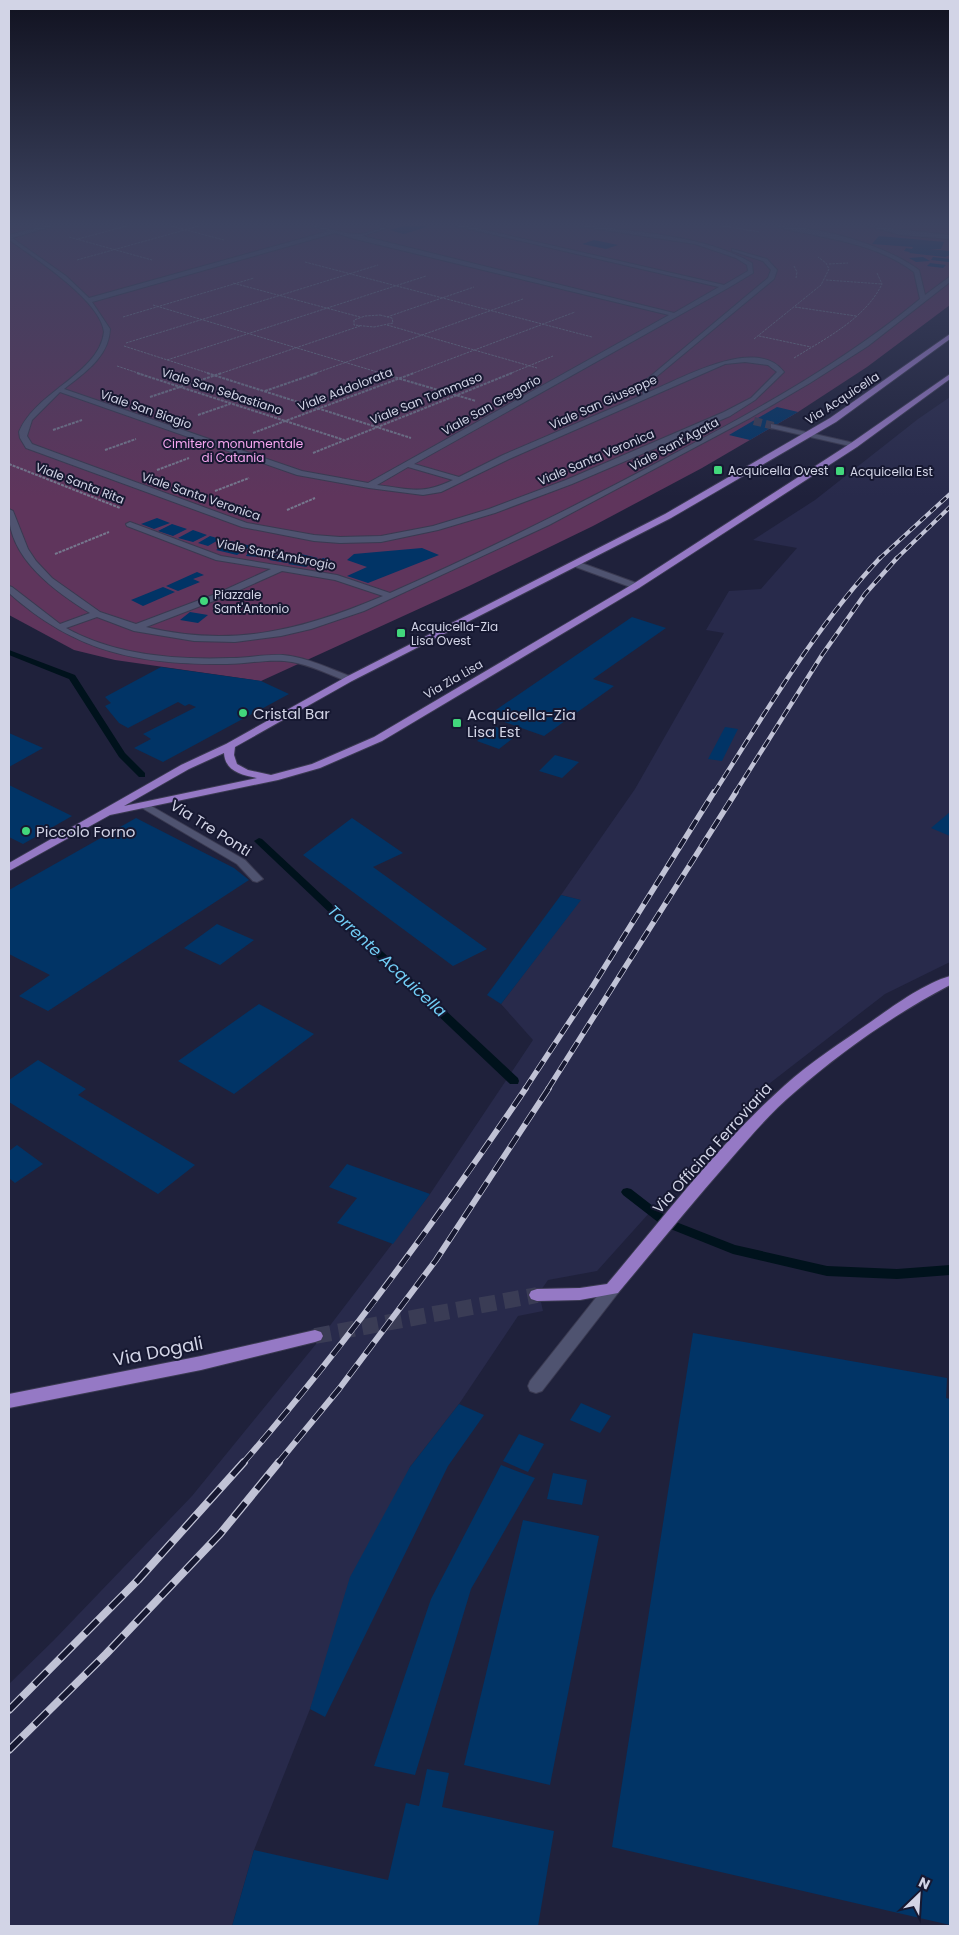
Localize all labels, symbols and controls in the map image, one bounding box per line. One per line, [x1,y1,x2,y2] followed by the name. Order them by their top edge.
[159,363,285,419] street label: Viale San Sebastiano
[295,363,395,415] street label: Viale Addolorata
[367,368,485,428] street label: Viale San Tommaso
[802,368,882,428] street label: Via Acquicella
[438,371,544,439] street label: Viale San Gregorio
[546,371,660,433] street label: Viale San Giuseppe
[98,385,194,433] street label: Viale San Biagio
[626,413,722,475] street label: Viale Sant'Agata
[535,425,657,489] street label: Viale Santa Veronica
[163,435,303,466] park label: Cimitero monumentale di Catania
[33,458,127,508] street label: Viale Santa Rita
[728,462,828,479] place label: Acquicella Ovest
[850,463,933,480] place label: Acquicella Est
[712,464,724,476] marker: Acquicella Ovest
[834,465,846,477] marker: Acquicella Est
[139,468,263,524] street label: Viale Santa Veronica
[215,534,337,574] street label: Viale Sant'Ambrogio
[214,586,290,617] place label: Piazzale Sant'Antonio
[198,595,210,607] marker: Piazzale Sant'Antonio
[411,618,498,649] place label: Acquicella-Zia Lisa Ovest
[395,627,407,639] marker: Acquicella-Zia Lisa Ovest
[420,655,486,703] street label: Via Zia Lisa
[253,703,330,724] place label: Cristal Bar
[467,704,576,742] place label: Acquicella-Zia Lisa Est
[237,707,249,719] marker: Cristal Bar
[451,717,463,729] marker: Acquicella-Zia Lisa Est
[166,795,256,861] street label: Via Tre Ponti
[36,821,135,842] place label: Piccolo Forno
[20,825,32,837] marker: Piccolo Forno
[322,900,452,1022] water label: Torrente Acquicella
[648,1078,776,1218] street label: Via Officina Ferroviaria
[111,1330,205,1372] street label: Via Dogali
[894,1870,944,1920] north arrow
[915,1872,933,1895] text: N

